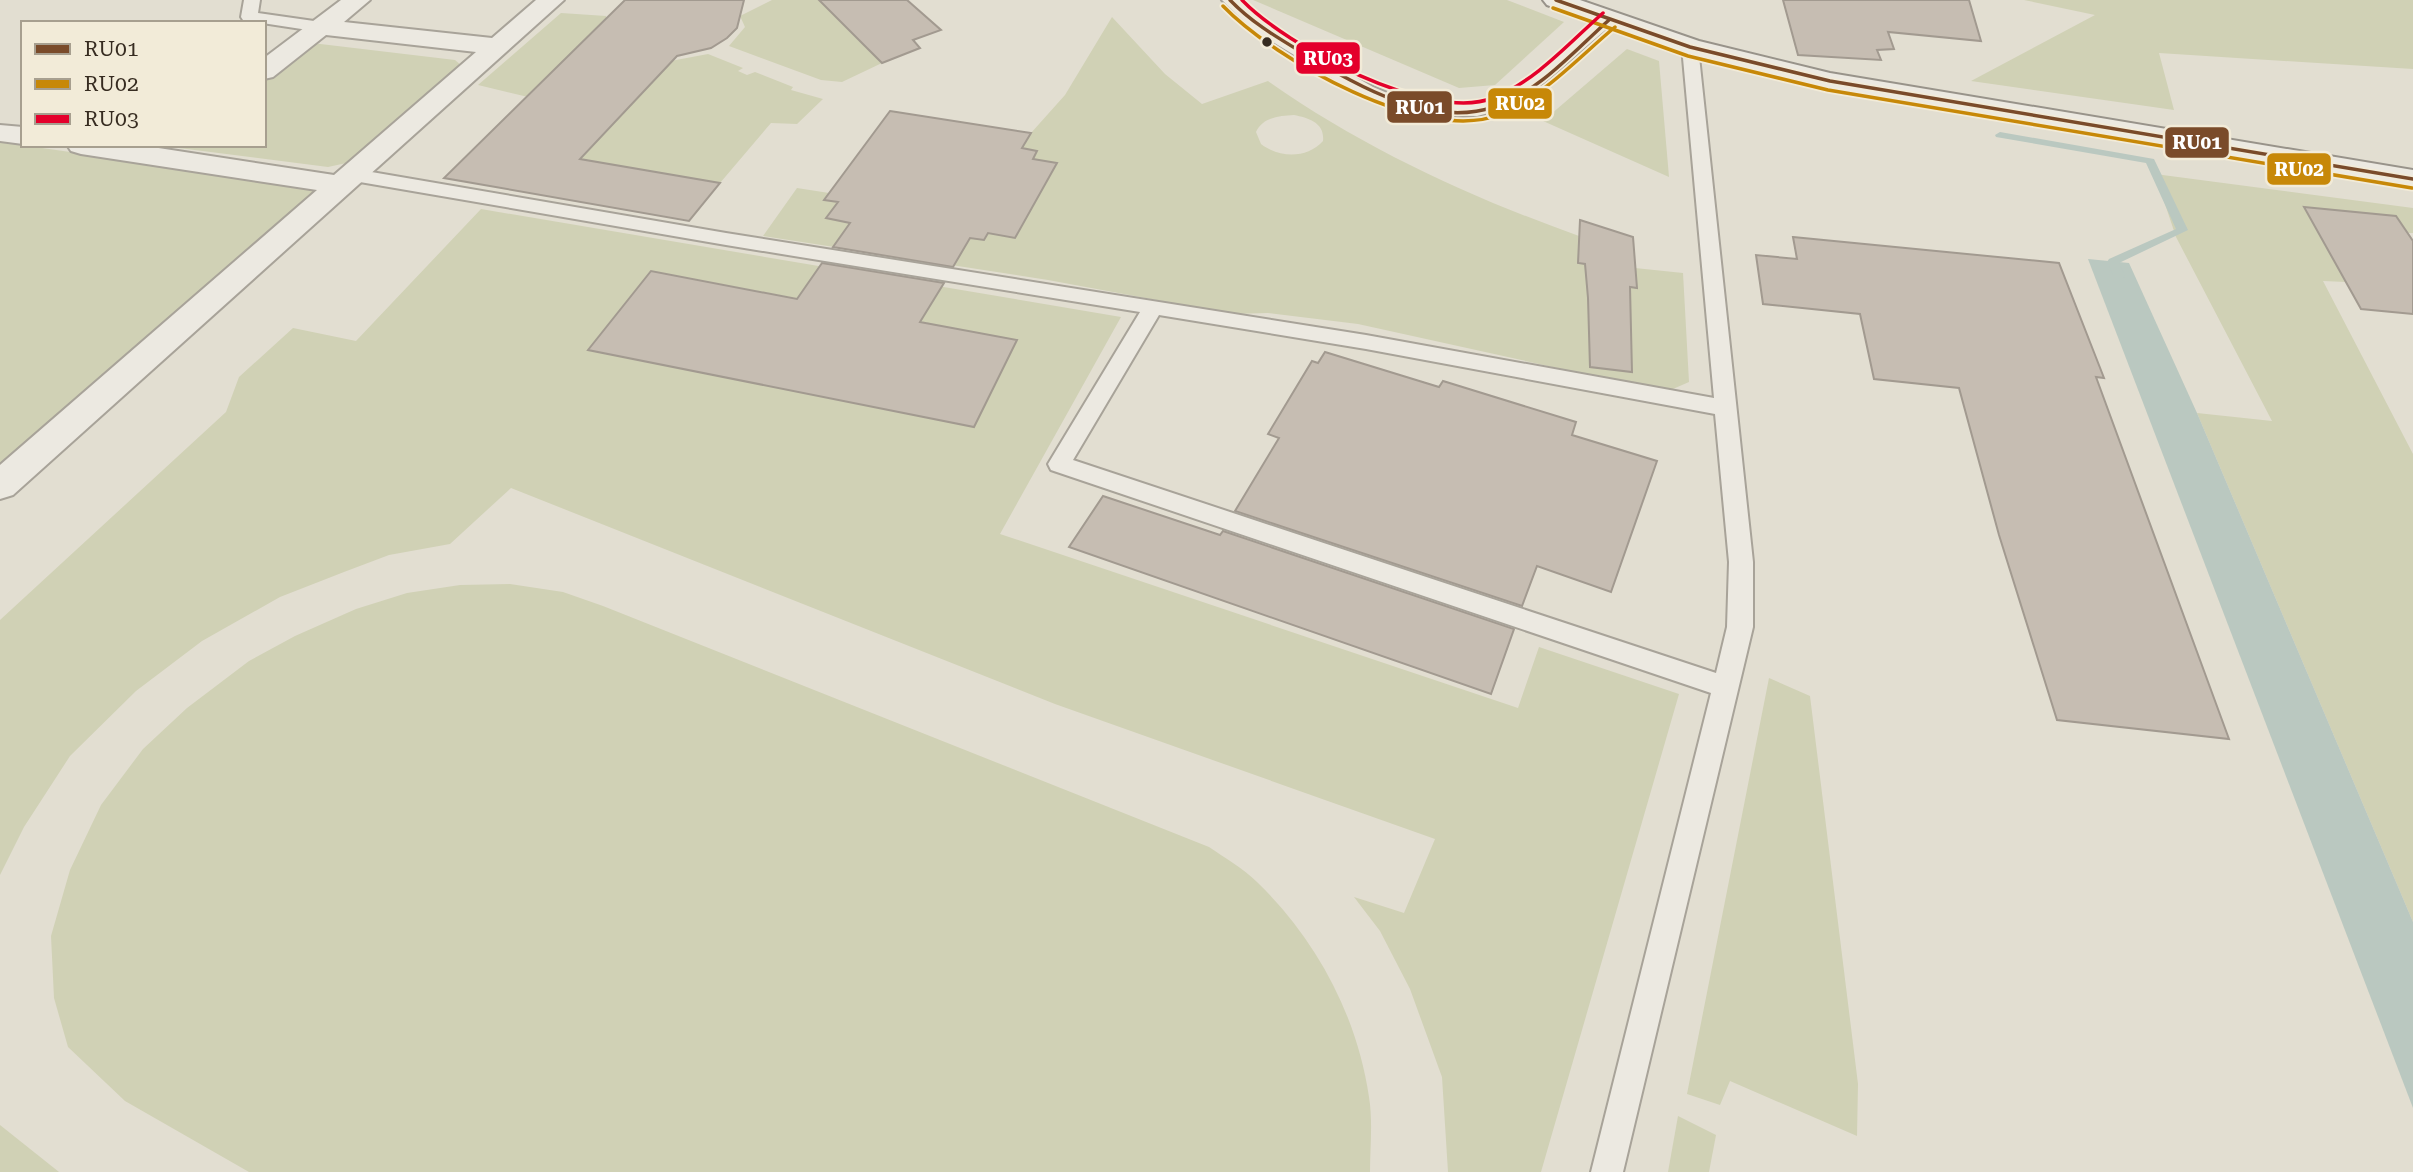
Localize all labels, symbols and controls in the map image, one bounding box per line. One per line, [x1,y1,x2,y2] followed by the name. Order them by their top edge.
[21,21,266,147] legend
[1260,35,1274,49] unlabelled marker
[84,37,139,61] text: RU01
[1295,41,1361,75] line badge: RU03
[1303,47,1353,70] text: RU03
[84,72,139,96] text: RU02
[1487,87,1553,120] line badge: RU02
[1386,90,1453,124] line badge: RU01
[1495,92,1545,115] text: RU02
[1395,96,1445,119] text: RU01
[84,107,139,131] text: RU03
[2164,126,2230,159] line badge: RU01
[2172,131,2222,154] text: RU01
[2266,152,2332,186] line badge: RU02
[2274,158,2324,181] text: RU02

